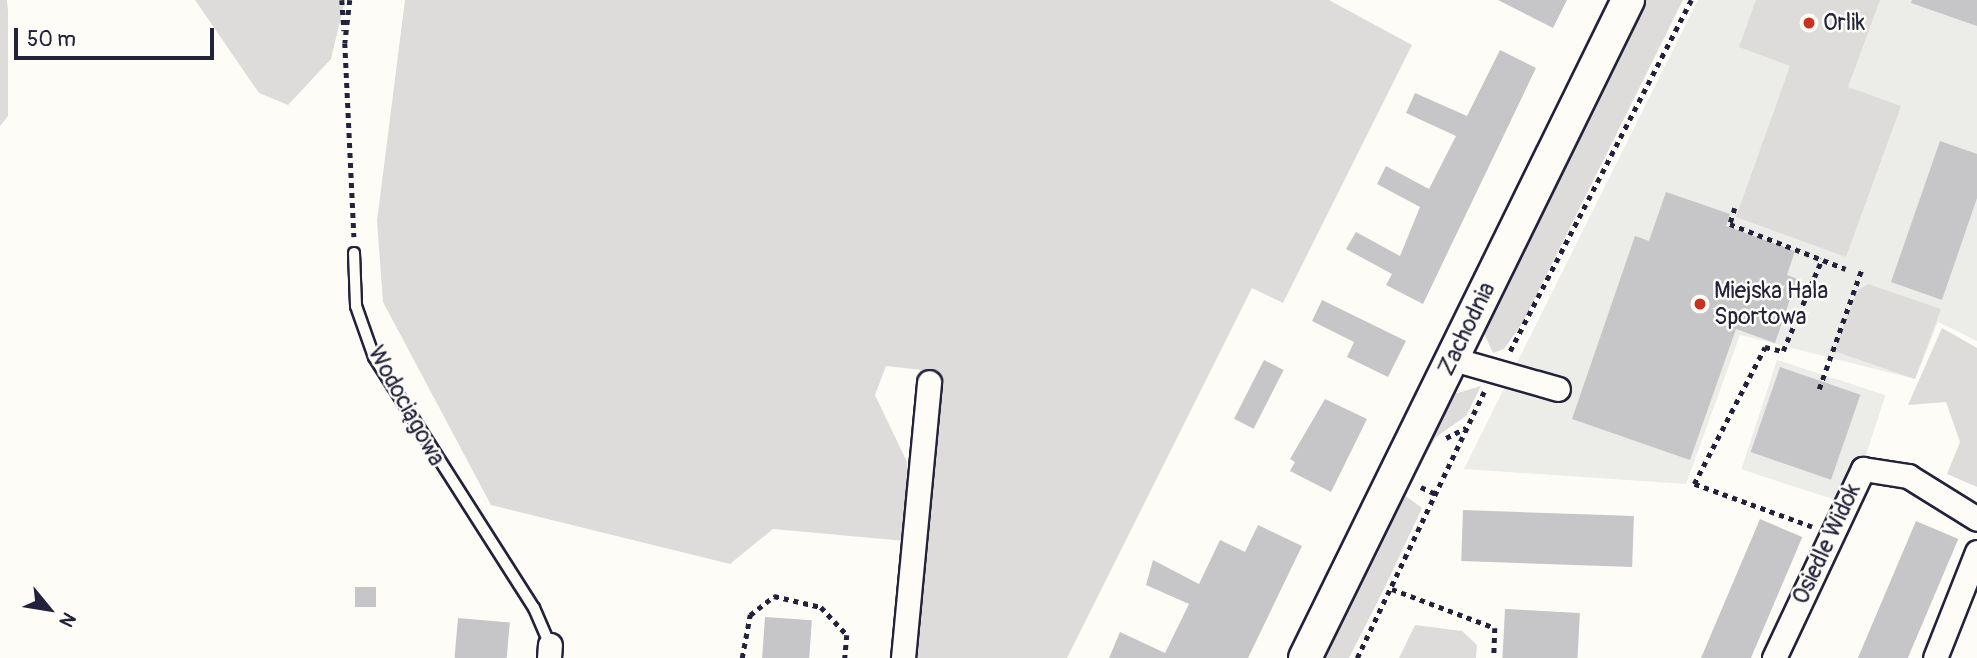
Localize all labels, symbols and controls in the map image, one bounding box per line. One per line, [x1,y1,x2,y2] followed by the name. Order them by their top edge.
[1823,9,1865,37] place label: Orlik
[18,14,217,58] scale bar
[1801,15,1817,31] marker: Orlik
[27,26,76,53] text: 50 m
[1714,277,1828,331] place label: Miejska Hala Sportowa
[1433,278,1501,380] street label: Zachodnia
[1692,296,1708,312] marker: Miejska Hala Sportowa
[362,341,450,471] street label: Wodociągowa
[1787,479,1867,609] street label: Osiedle Widok
[14,574,84,644] north arrow
[54,608,81,631] text: N

